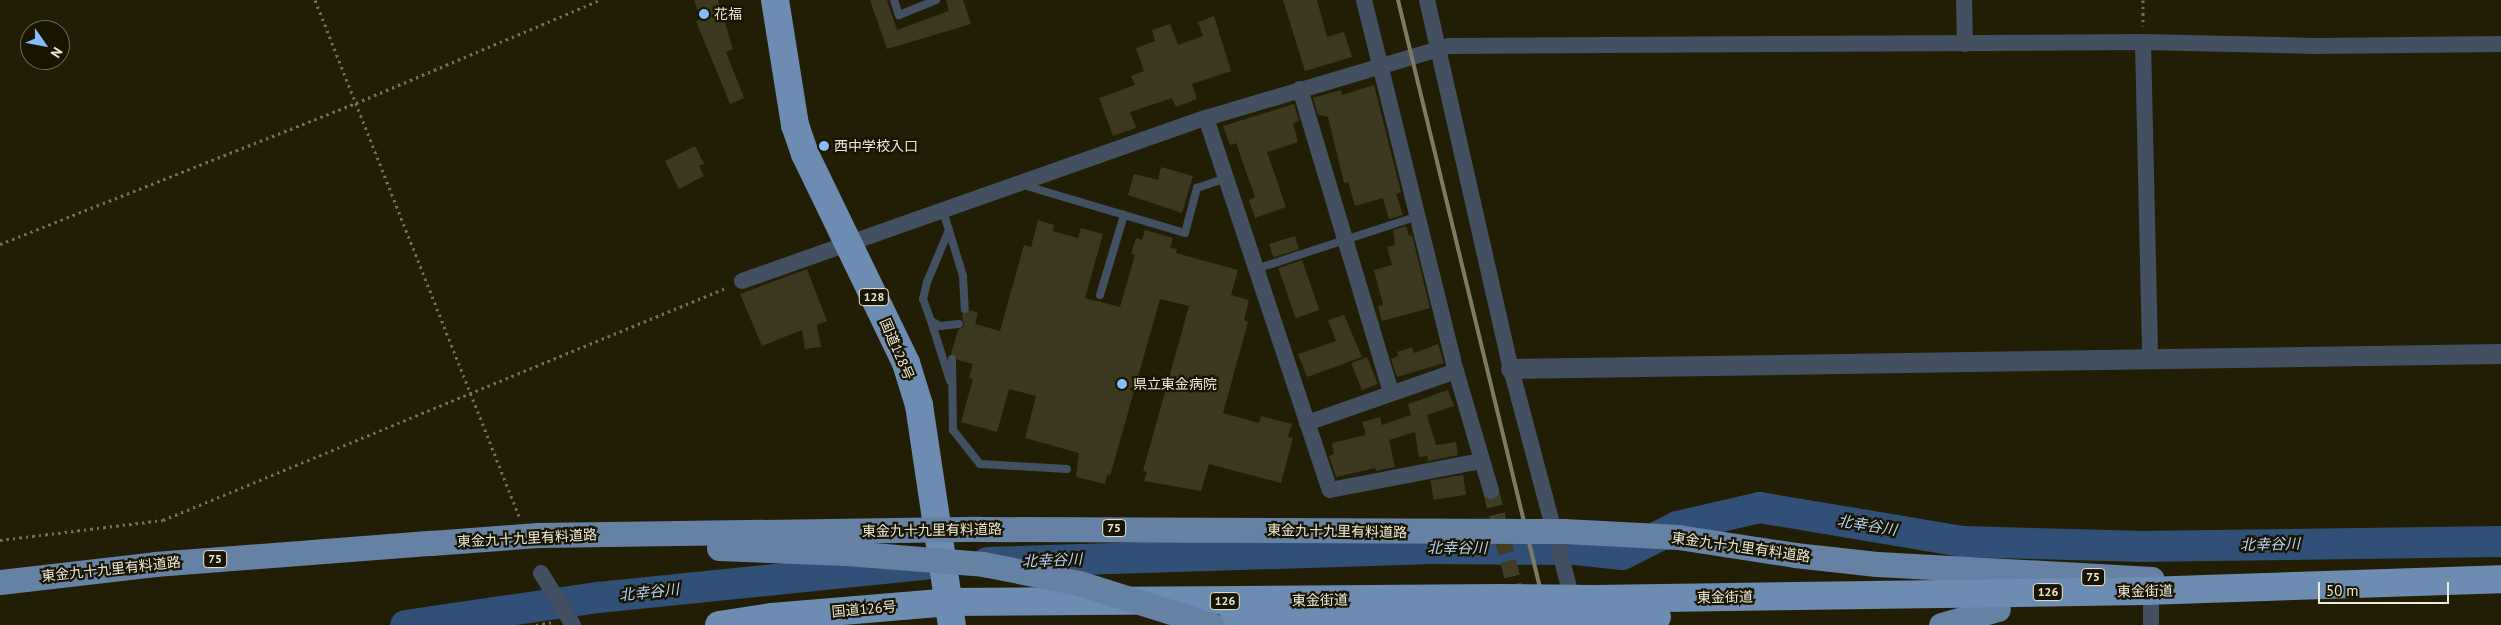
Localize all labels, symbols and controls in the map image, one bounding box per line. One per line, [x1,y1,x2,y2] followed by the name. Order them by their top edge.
[714,6,742,22] place label: 花福
[698,8,710,20] marker: 花福
[20,20,70,70] north arrow
[47,44,67,61] text: N
[834,138,918,154] place label: 西中学校入口
[818,140,830,152] marker: 西中学校入口
[858,288,890,306] road number: 128
[877,316,917,382] street label: 国道128号
[1133,376,1217,392] place label: 県立東金病院
[1115,377,1129,391] marker: 県立東金病院
[1836,511,1898,539] water label: 北幸谷川
[1102,518,1126,538] road number: 75
[862,520,1002,540] street label: 東金九十九里有料道路
[1267,521,1407,541] street label: 東金九十九里有料道路
[457,526,597,550] street label: 東金九十九里有料道路
[1671,529,1811,565] street label: 東金九十九里有料道路
[2240,534,2300,554] water label: 北幸谷川
[1427,539,1487,557] water label: 北幸谷川
[202,550,228,568] road number: 75
[1022,550,1082,570] water label: 北幸谷川
[41,553,181,585] street label: 東金九十九里有料道路
[2080,568,2106,586] road number: 75
[2321,572,2452,604] scale bar
[618,580,680,604] water label: 北幸谷川
[2326,581,2359,600] text: 50 m
[2032,582,2064,602] road number: 126
[2117,582,2173,600] street label: 東金街道
[1697,588,1753,606] street label: 東金街道
[1292,591,1348,609] street label: 東金街道
[1209,592,1241,610] road number: 126
[831,598,897,620] street label: 国道126号

